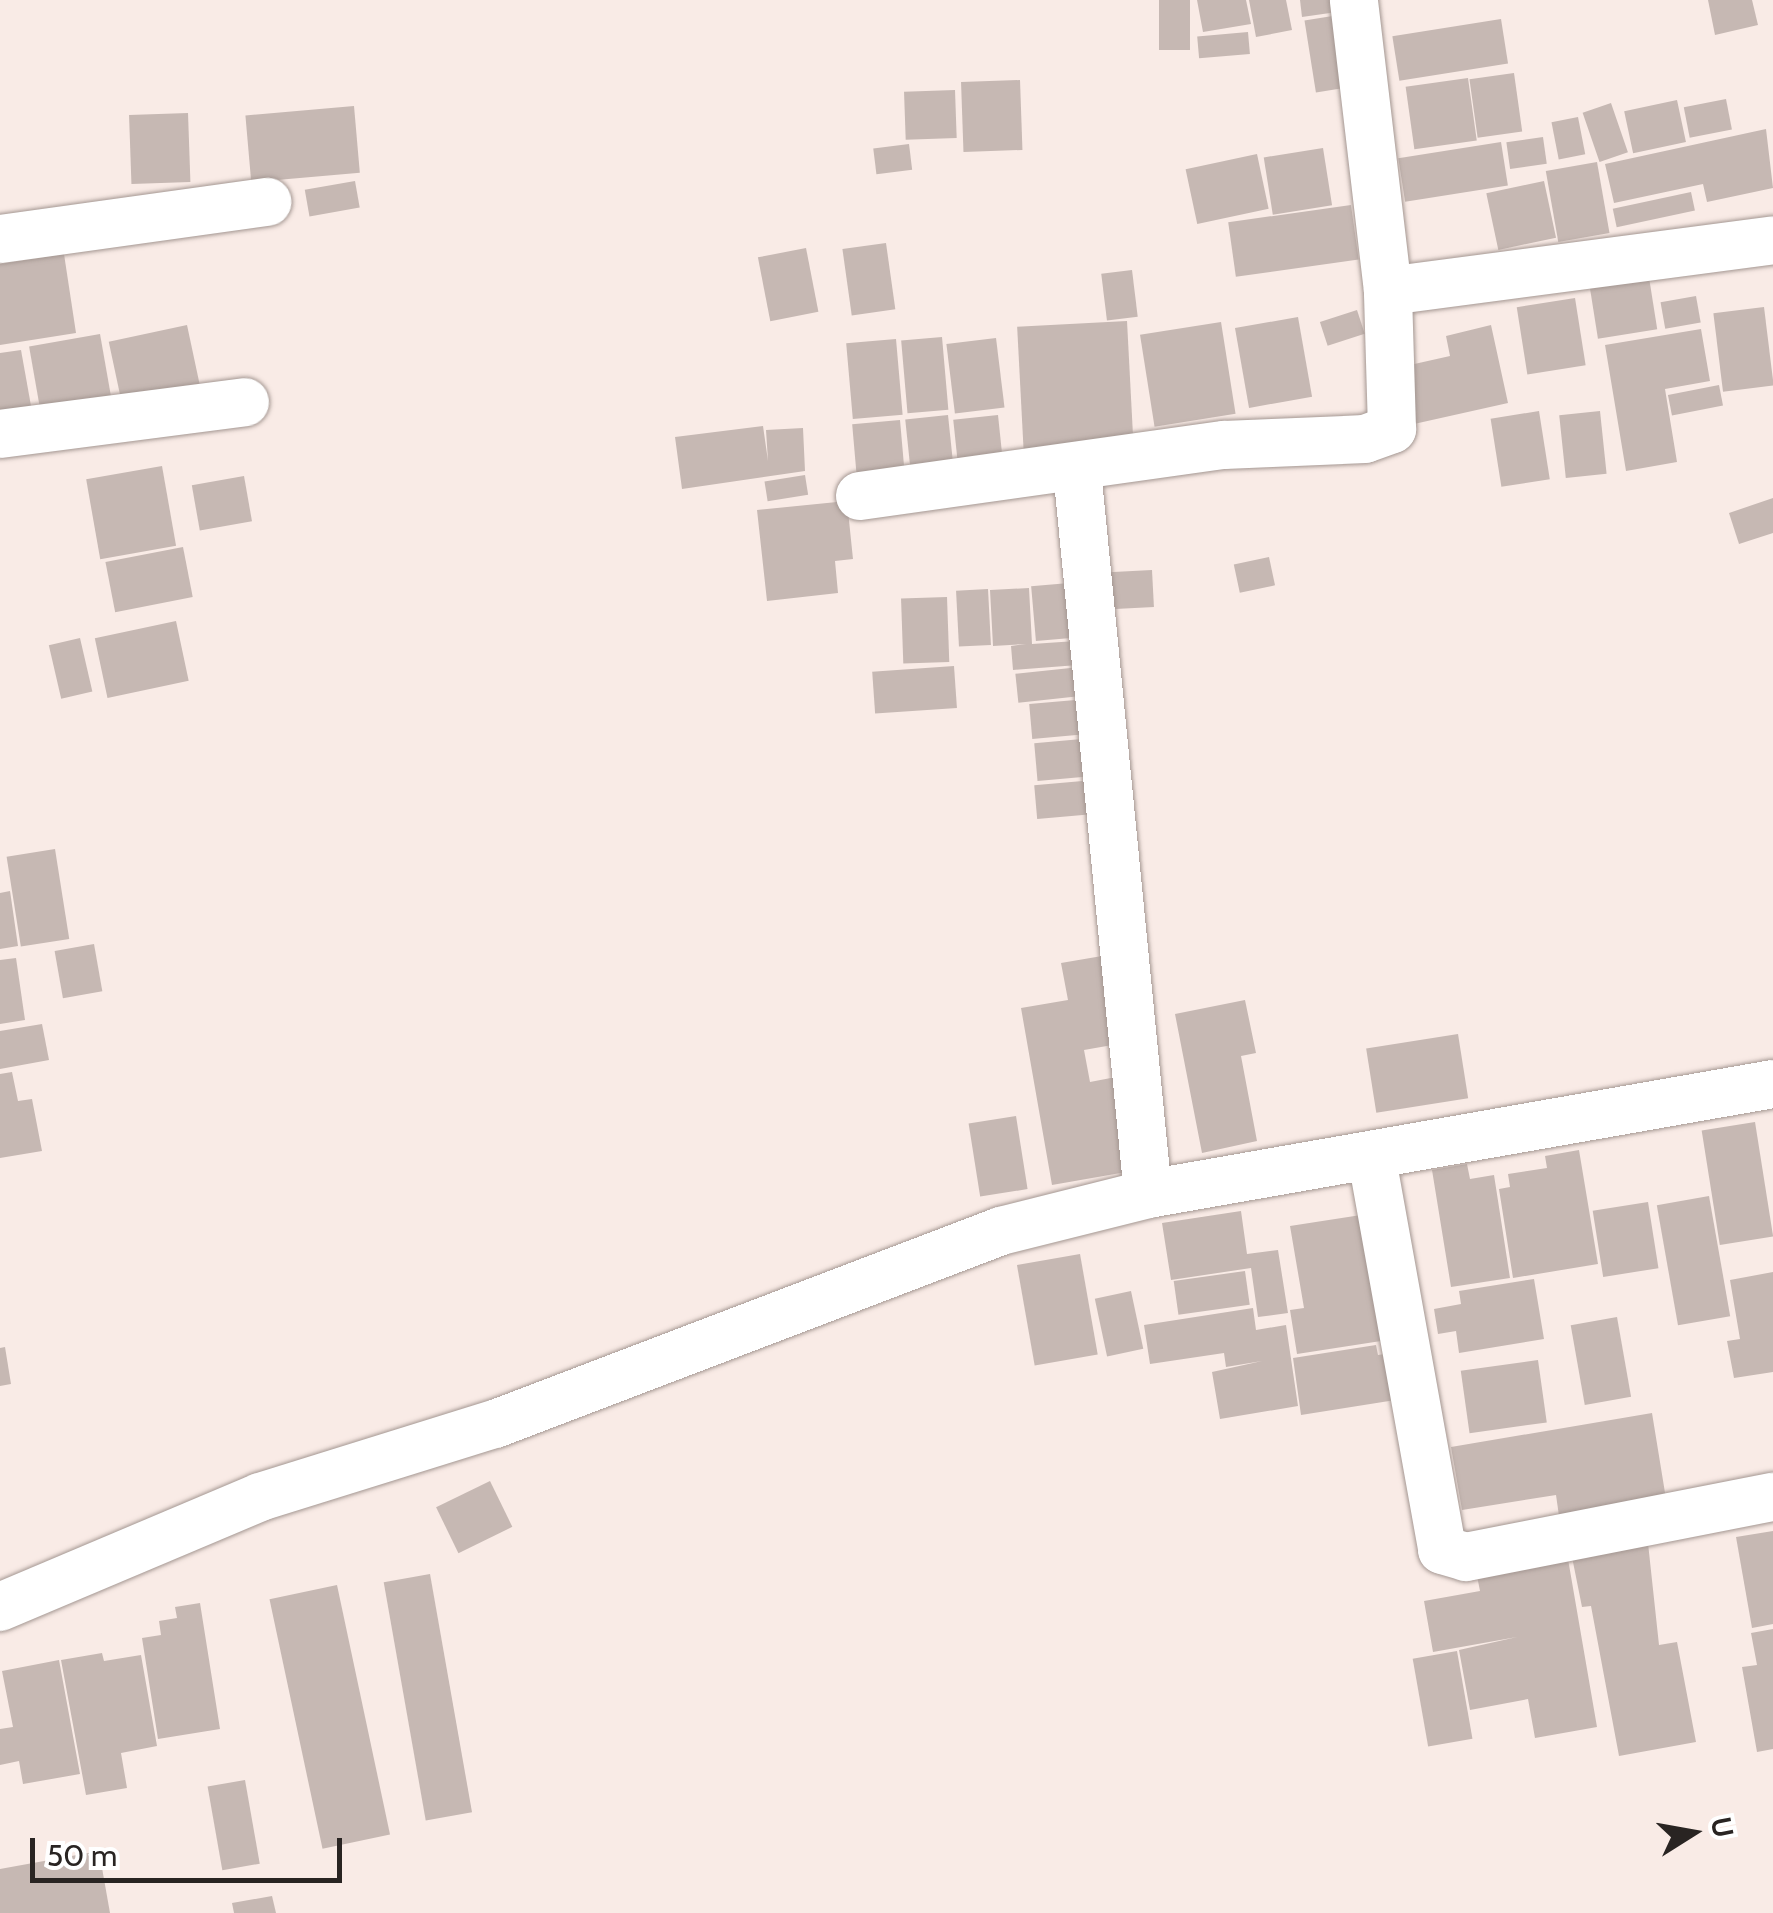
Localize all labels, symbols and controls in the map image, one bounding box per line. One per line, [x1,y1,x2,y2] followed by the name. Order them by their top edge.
[1643,1783,1743,1883] north arrow
[1704,1814,1741,1840] text: U
[35,1818,348,1880] scale bar
[47,1837,117,1874] text: 50 m

